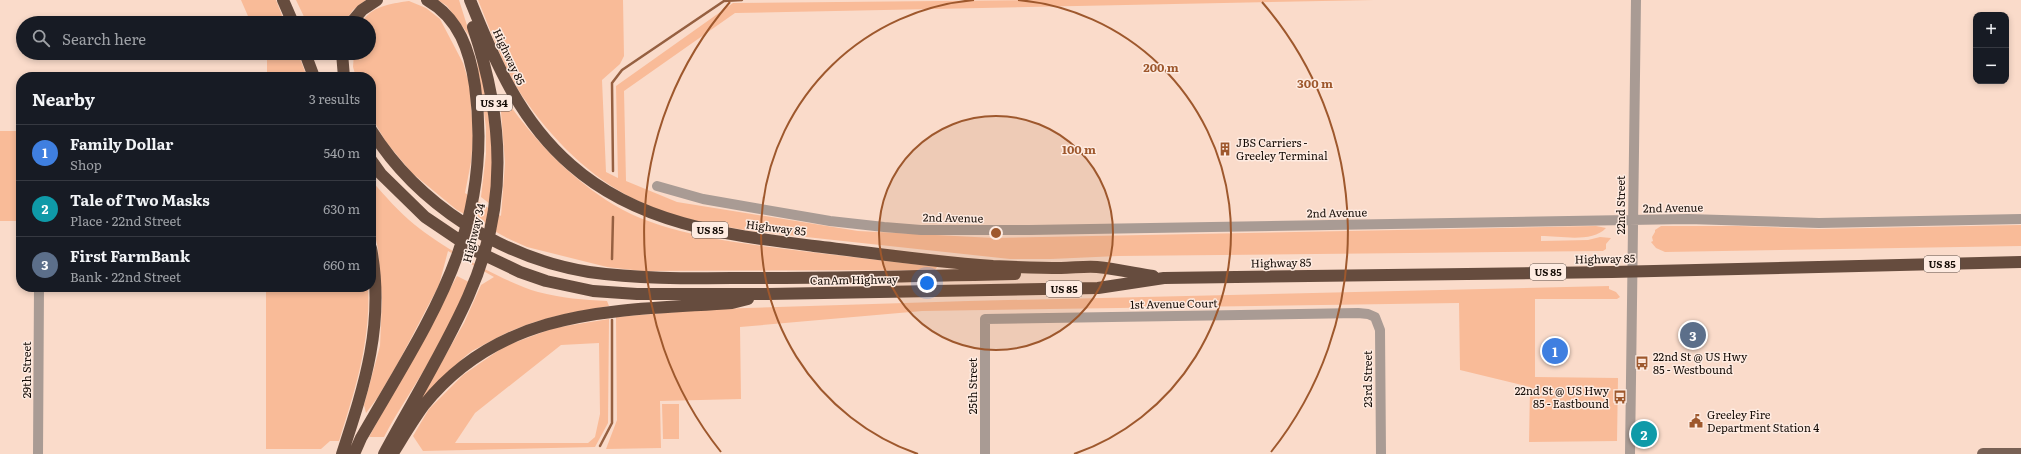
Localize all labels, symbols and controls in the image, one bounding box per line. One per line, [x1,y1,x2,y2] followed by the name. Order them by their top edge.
[1973,12,2009,84] map controls
[1973,12,2009,48] button: +
[16,16,376,60] search box
[490,26,530,88] street label: Highway 85
[30,27,52,49] icon: search
[62,27,146,50] text: Search here
[1973,48,2009,84] button: −
[1143,58,1179,76] text: 200 m
[1297,74,1333,92] text: 300 m
[32,86,95,111] text: Nearby
[309,89,360,108] text: 3 results
[476,95,512,111] road number: US 34
[70,132,173,155] text: Family Dollar
[1236,134,1328,163] place label: JBS Carriers - Greeley Terminal
[1062,140,1096,158] text: 100 m
[1217,141,1233,157] building icon: JBS Carriers - Greeley Terminal
[42,143,48,162] text: 1
[324,143,360,162] text: 540 m
[70,155,102,174] text: Shop
[1612,175,1628,234] street label: 22nd Street
[70,188,210,211] text: Tale of Two Masks
[1643,198,1704,216] street label: 2nd Avenue
[42,199,48,218] text: 2
[323,199,360,218] text: 630 m
[458,201,488,264] street label: Highway 34
[1307,203,1368,221] street label: 2nd Avenue
[923,208,984,226] street label: 2nd Avenue
[70,211,181,230] text: Place · 22nd Street
[745,215,808,239] street label: Highway 85
[692,222,728,238] road number: US 85
[989,226,1003,240] centre of rings
[70,244,190,267] text: First FarmBank
[1575,249,1636,267] street label: Highway 85
[1251,253,1312,271] street label: Highway 85
[41,255,49,274] text: 3
[323,255,360,274] text: 660 m
[1924,256,1960,272] road number: US 85
[1530,264,1566,280] road number: US 85
[70,267,181,286] text: Bank · 22nd Street
[810,270,899,288] street label: CanAm Highway
[917,273,937,293] your location
[1046,281,1082,297] road number: US 85
[1130,294,1218,312] street label: 1st Avenue Court
[1680,320,1706,350] pin: 3
[1542,336,1568,366] pin: 1
[18,341,34,398] street label: 29th Street
[1653,348,1748,377] place label: 22nd St @ US Hwy 85 - Westbound
[1359,350,1375,408] street label: 23rd Street
[1634,355,1650,371] bus stop icon: 22nd St @ US Hwy 85 - Westbound
[964,357,980,414] street label: 25th Street
[1515,382,1610,411] place label: 22nd St @ US Hwy 85 - Eastbound
[1612,389,1628,405] bus stop icon: 22nd St @ US Hwy 85 - Eastbound
[1707,406,1819,435] place label: Greeley Fire Department Station 4
[1688,413,1704,429] public building icon: Greeley Fire Department Station 4
[1631,419,1657,449] pin: 2

